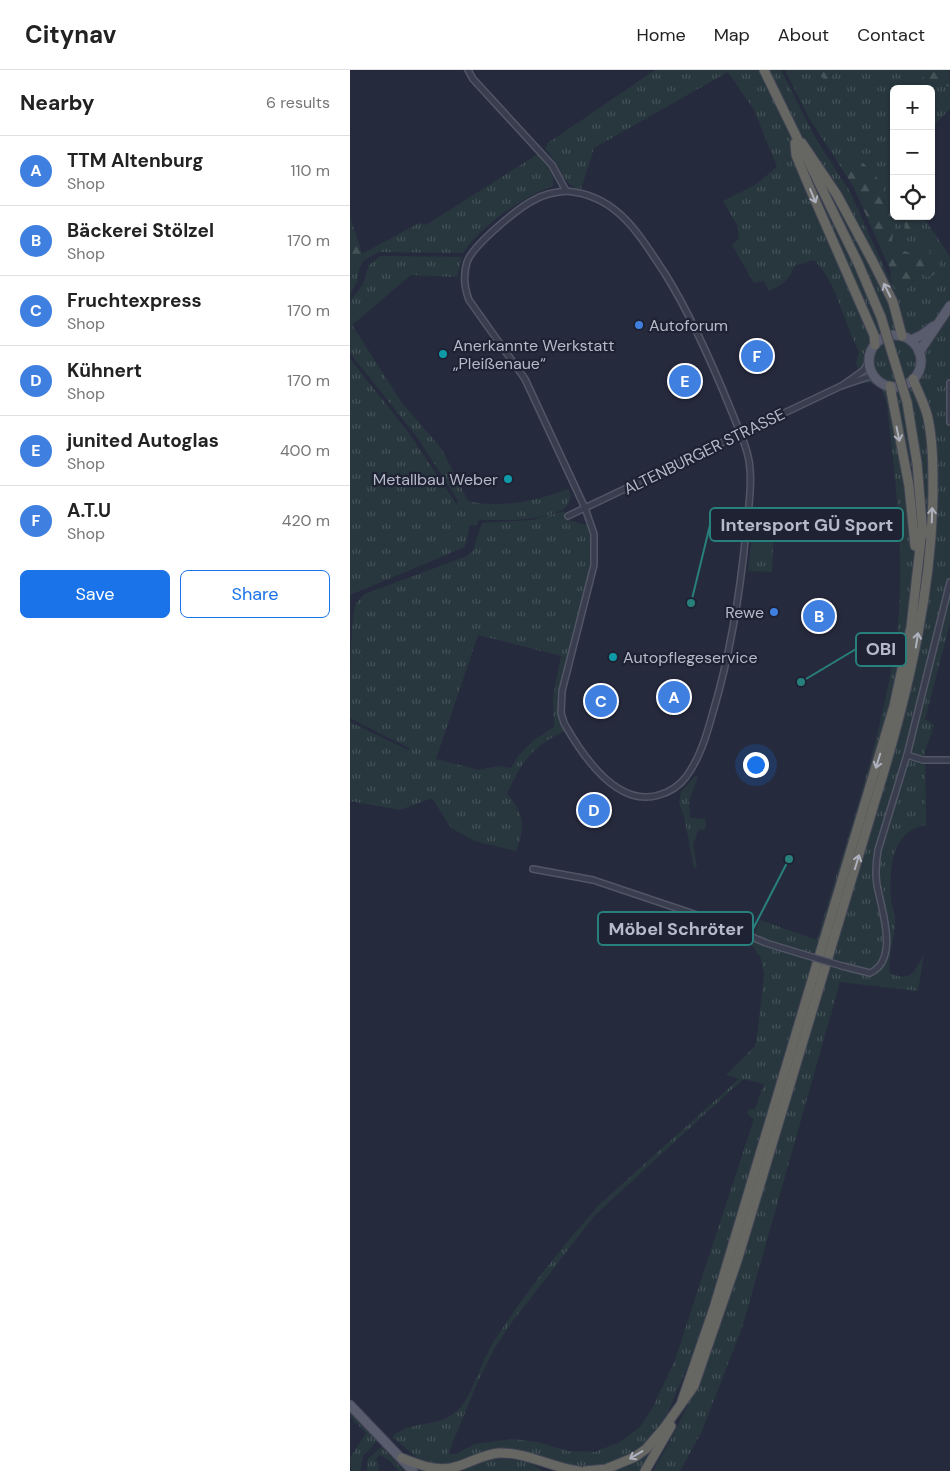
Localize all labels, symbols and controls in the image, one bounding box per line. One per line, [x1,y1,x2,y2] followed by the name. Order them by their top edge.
[25,19,116,50] text: Citynav
[636,23,686,47] text: Home
[714,23,750,47] text: Map
[778,23,829,47] text: About
[857,23,925,47] text: Contact
[890,85,935,220] map controls
[890,85,935,130] button: +
[20,89,94,117] text: Nearby
[266,92,330,113] text: 6 results
[890,130,935,175] button: −
[67,148,204,173] text: TTM Altenburg
[30,160,42,181] text: A
[291,160,330,181] text: 110 m
[67,173,105,194] text: Shop
[890,175,935,220] button: locate
[809,188,818,203] one-way arrow
[67,218,214,243] text: Bäckerei Stölzel
[31,230,41,251] text: B
[287,230,330,251] text: 170 m
[67,243,105,264] text: Shop
[882,283,891,298] one-way arrow
[67,288,202,313] text: Fruchtexpress
[30,300,42,321] text: C
[287,300,330,321] text: 170 m
[67,313,105,334] text: Shop
[649,315,728,336] place label: Autoforum
[633,319,645,331] marker: Autoforum
[453,335,615,374] place label: Anerkannte Werkstatt „Pleißenaue“
[741,337,773,375] pin: F
[437,348,449,360] marker: Anerkannte Werkstatt „Pleißenaue“
[67,358,142,383] text: Kühnert
[669,362,701,400] pin: E
[30,370,42,391] text: D
[287,370,330,391] text: 170 m
[67,383,105,404] text: Shop
[620,403,788,500] street label: ALTENBURGER STRASSE
[894,426,903,442] one-way arrow
[67,428,219,453] text: junited Autoglas
[31,440,41,461] text: E
[280,440,330,461] text: 400 m
[67,453,105,474] text: Shop
[373,469,498,490] place label: Metallbau Weber
[502,473,514,485] marker: Metallbau Weber
[67,498,111,523] text: A.T.U
[927,507,937,523] one-way arrow
[710,508,903,541] callout: Intersport GÜ Sport
[32,510,40,531] text: F
[282,510,330,531] text: 420 m
[721,513,893,537] text: Intersport GÜ Sport
[67,523,105,544] text: Shop
[20,570,170,618] button: Save
[180,570,330,618] button: Share
[803,597,835,635] pin: B
[725,602,764,623] place label: Rewe
[768,606,780,618] marker: Rewe
[856,633,906,666] callout: OBI
[912,633,922,649] one-way arrow
[866,637,896,661] text: OBI
[623,647,757,668] place label: Autopflegeservice
[607,651,619,663] marker: Autopflegeservice
[658,678,690,716] pin: A
[585,682,617,720] pin: C
[743,752,769,778] your location
[873,752,883,768] one-way arrow
[578,791,610,829] pin: D
[852,854,862,870] one-way arrow
[598,912,753,945] callout: Möbel Schröter
[608,917,744,941] text: Möbel Schröter
[630,1451,644,1461] one-way arrow

